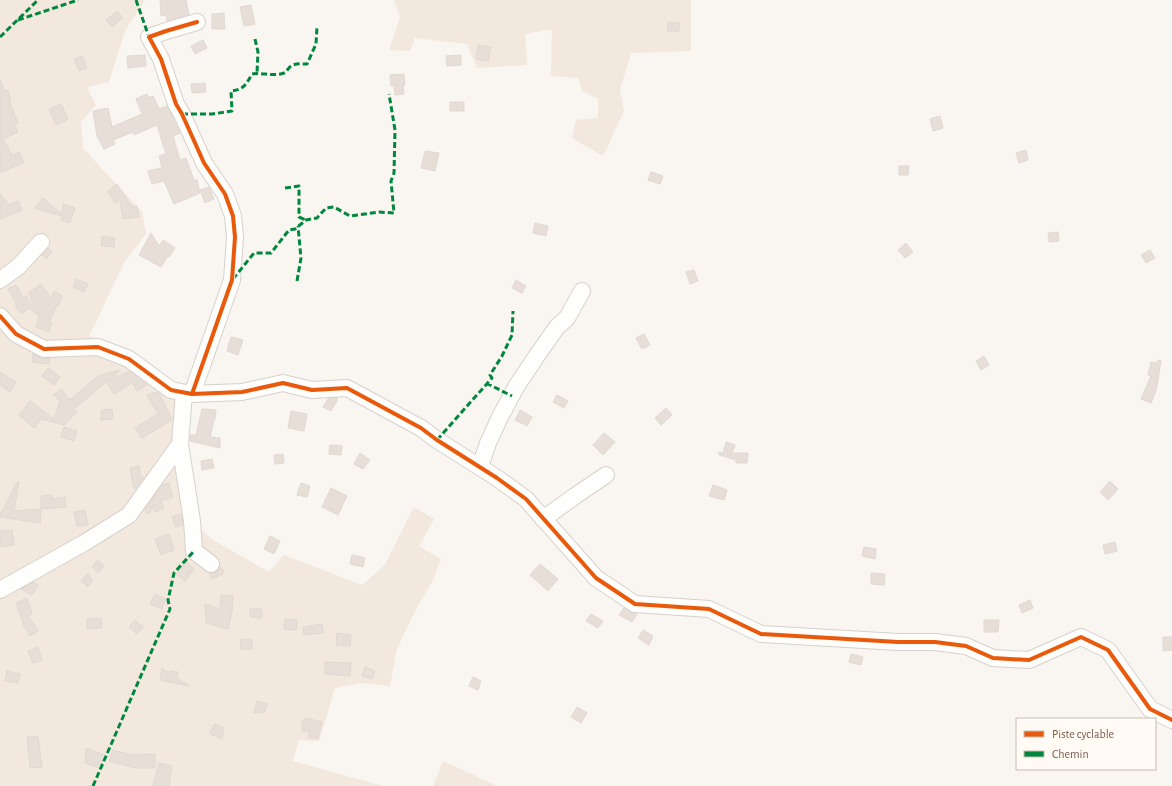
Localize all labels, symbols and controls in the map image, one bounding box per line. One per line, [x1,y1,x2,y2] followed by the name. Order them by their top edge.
[1016,718,1156,770] legend
[1052,728,1114,741] text: Piste cyclable
[1052,748,1089,760] text: Chemin

